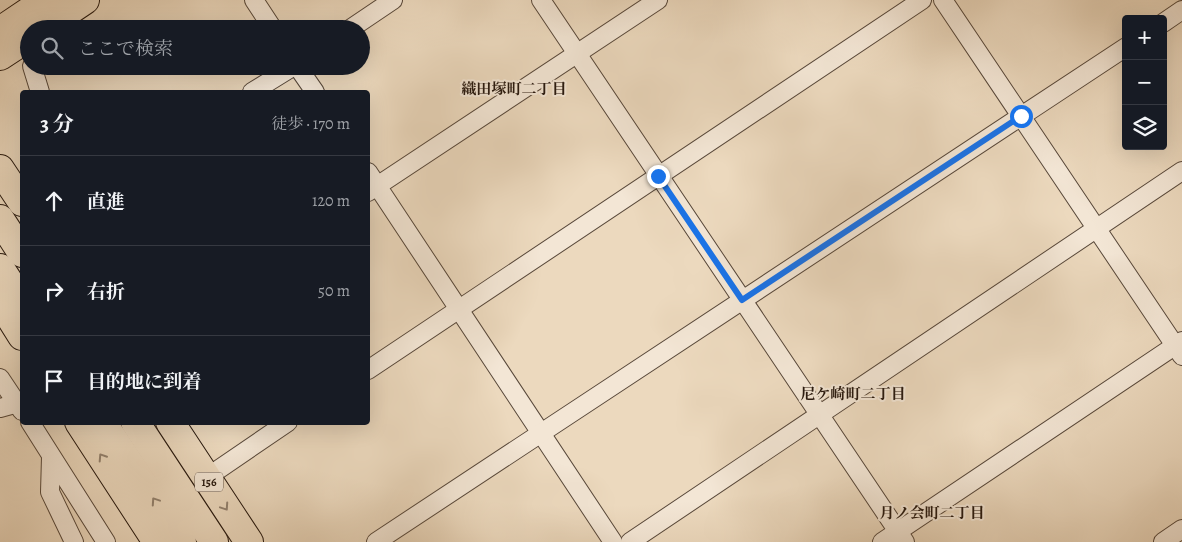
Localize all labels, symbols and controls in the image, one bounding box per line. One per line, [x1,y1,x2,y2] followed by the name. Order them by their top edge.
[1122,15,1167,150] map controls
[1122,15,1167,60] button: +
[20,20,370,75] search box
[38,34,66,62] icon: search
[78,36,173,62] text: ここで検索
[1122,60,1167,105] button: −
[461,79,567,99] district label: 織田塚町二丁目
[1010,105,1033,128] route start
[1122,105,1167,150] button: layers
[40,110,74,138] text: 3 分
[271,113,350,135] text: 徒歩 · 170 m
[647,165,670,188] route end
[40,187,68,215] icon: ahead
[87,189,125,215] text: 直進
[312,190,350,212] text: 120 m
[40,277,68,305] icon: right
[87,279,125,305] text: 右折
[318,280,350,302] text: 50 m
[40,367,68,395] icon: arrive
[87,369,201,395] text: 目的地に到着
[800,384,906,404] district label: 尼ケ崎町二丁目
[99,454,108,463] one-way arrow
[195,472,223,492] road number: 156
[152,498,161,507] one-way arrow
[219,502,229,511] one-way arrow
[879,503,985,523] district label: 月ノ会町二丁目

